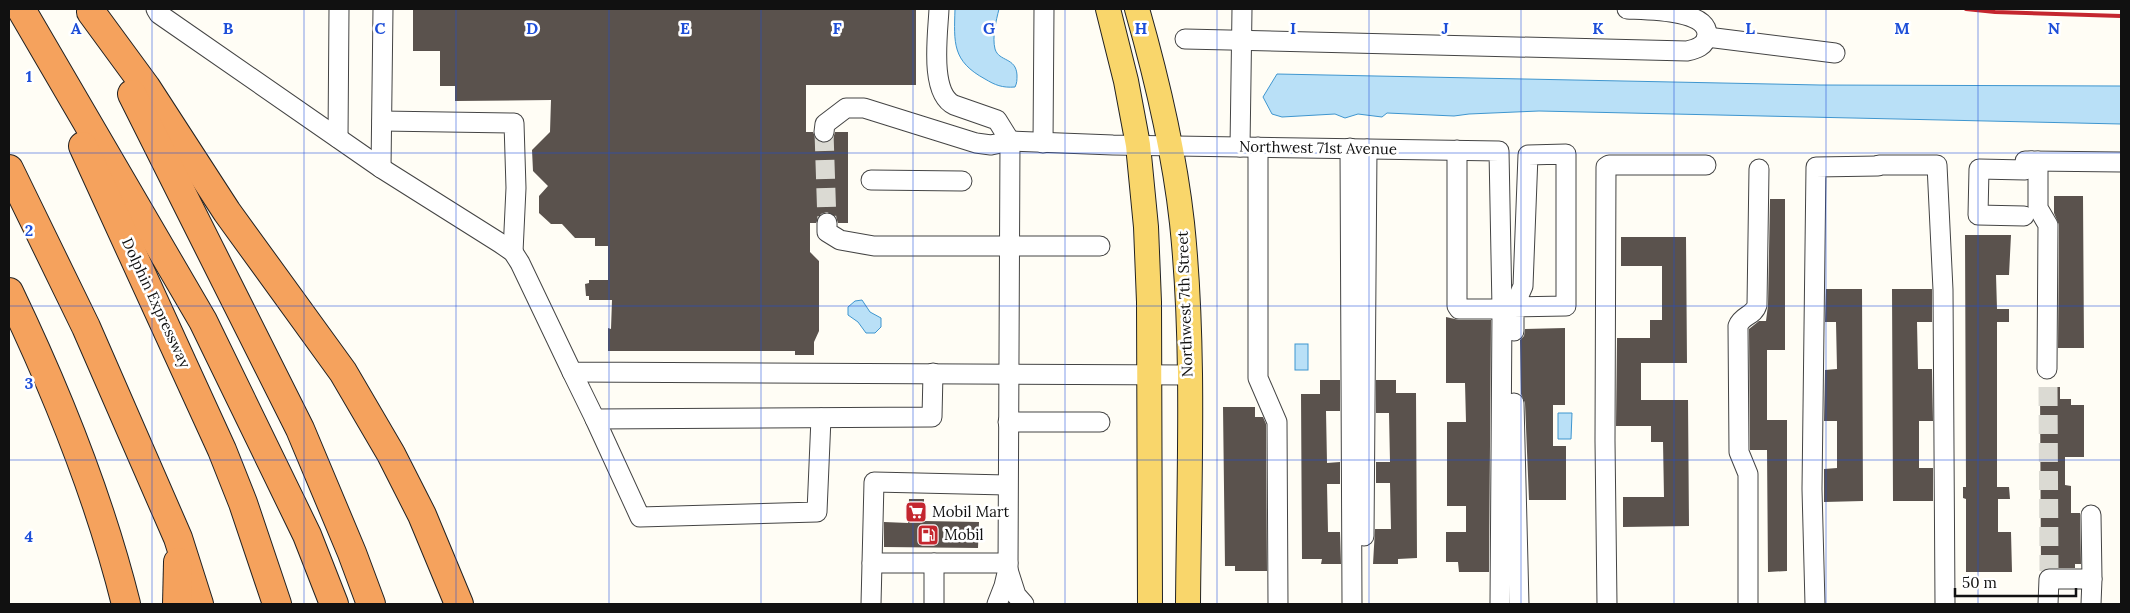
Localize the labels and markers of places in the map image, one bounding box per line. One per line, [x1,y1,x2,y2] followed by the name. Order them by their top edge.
[904,500,928,524] supermarket icon: Mobil Mart
[932,502,1010,521] place label: Mobil Mart
[916,523,940,547] fuel station icon: Mobil
[944,525,983,544] place label: Mobil

